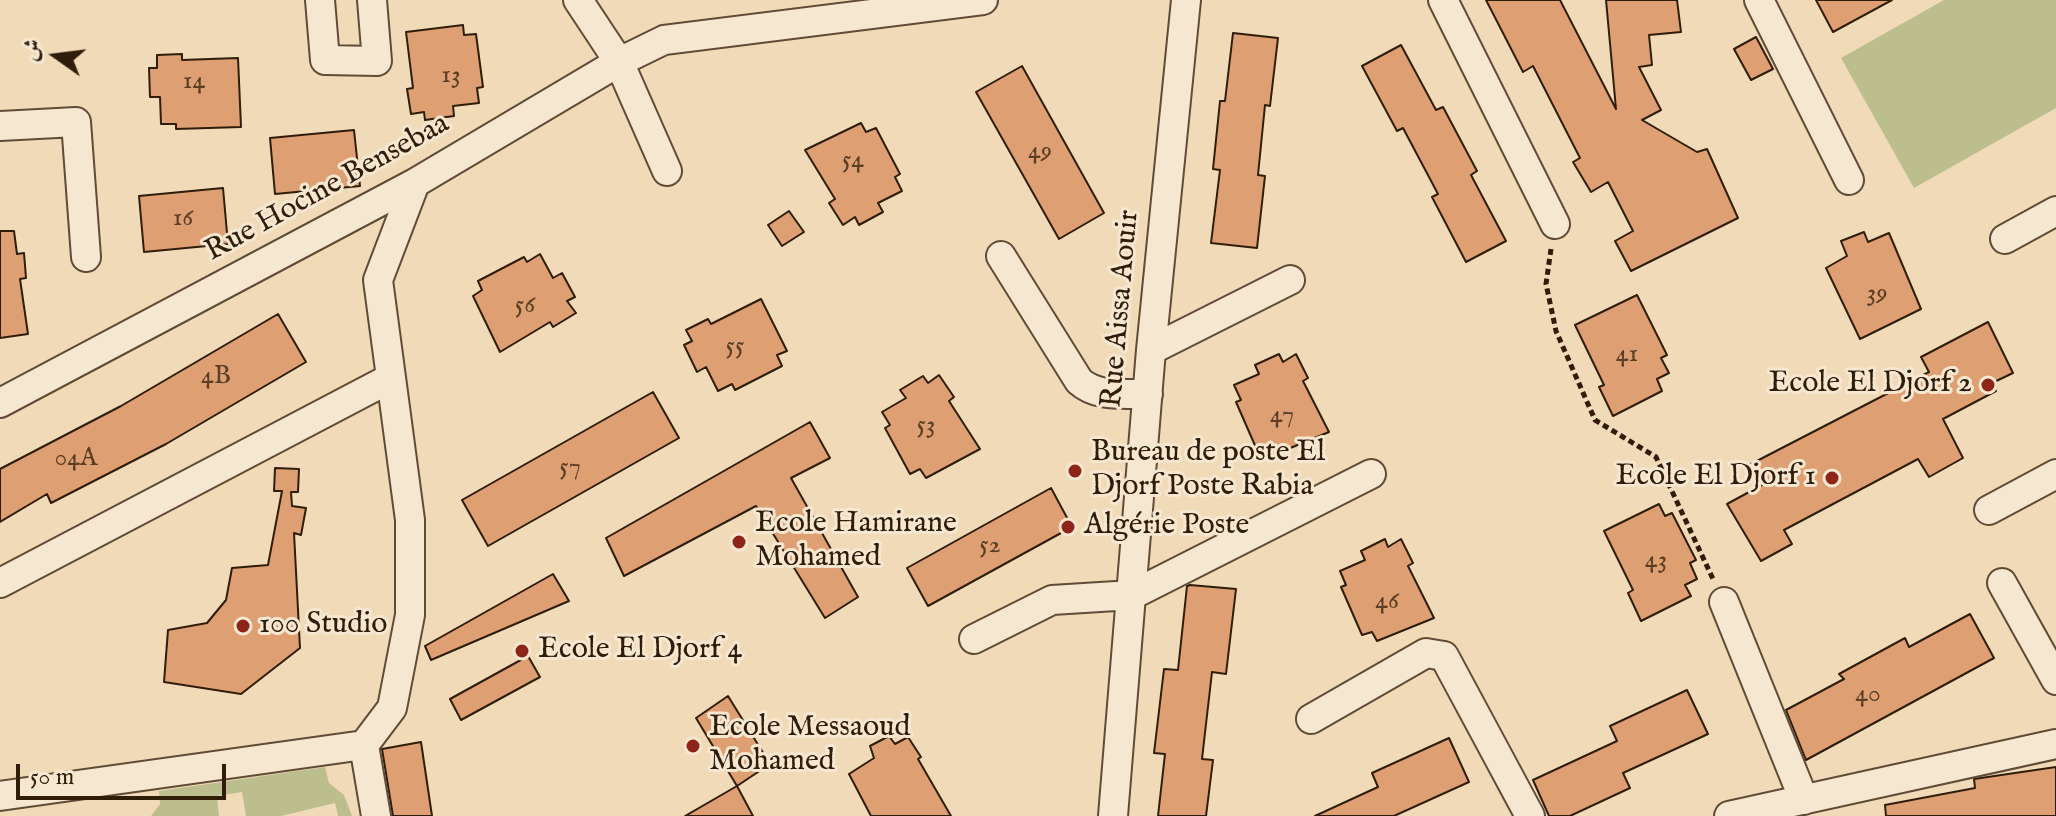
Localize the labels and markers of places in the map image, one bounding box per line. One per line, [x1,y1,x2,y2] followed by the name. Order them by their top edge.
[1769,367,1972,403] place label: Ecole El Djorf 2
[1979,376,1997,394] marker: Ecole El Djorf 2
[1091,436,1325,506] place label: Bureau de poste El Djorf Poste Rabia
[1615,460,1816,496] place label: Ecole El Djorf 1
[1066,462,1084,480] marker: Bureau de poste El Djorf Poste Rabia
[1823,469,1841,487] marker: Ecole El Djorf 1
[755,507,957,578] place label: Ecole Hamirane Mohamed
[1084,509,1249,545] place label: Algérie Poste
[1059,518,1077,536] marker: Algérie Poste
[730,533,748,551] marker: Ecole Hamirane Mohamed
[259,608,387,644] place label: 100 Studio
[234,617,252,635] marker: 100 Studio
[538,633,742,669] place label: Ecole El Djorf 4
[513,642,531,660] marker: Ecole El Djorf 4
[709,711,910,782] place label: Ecole Messaoud Mohamed
[684,737,702,755] marker: Ecole Messaoud Mohamed

